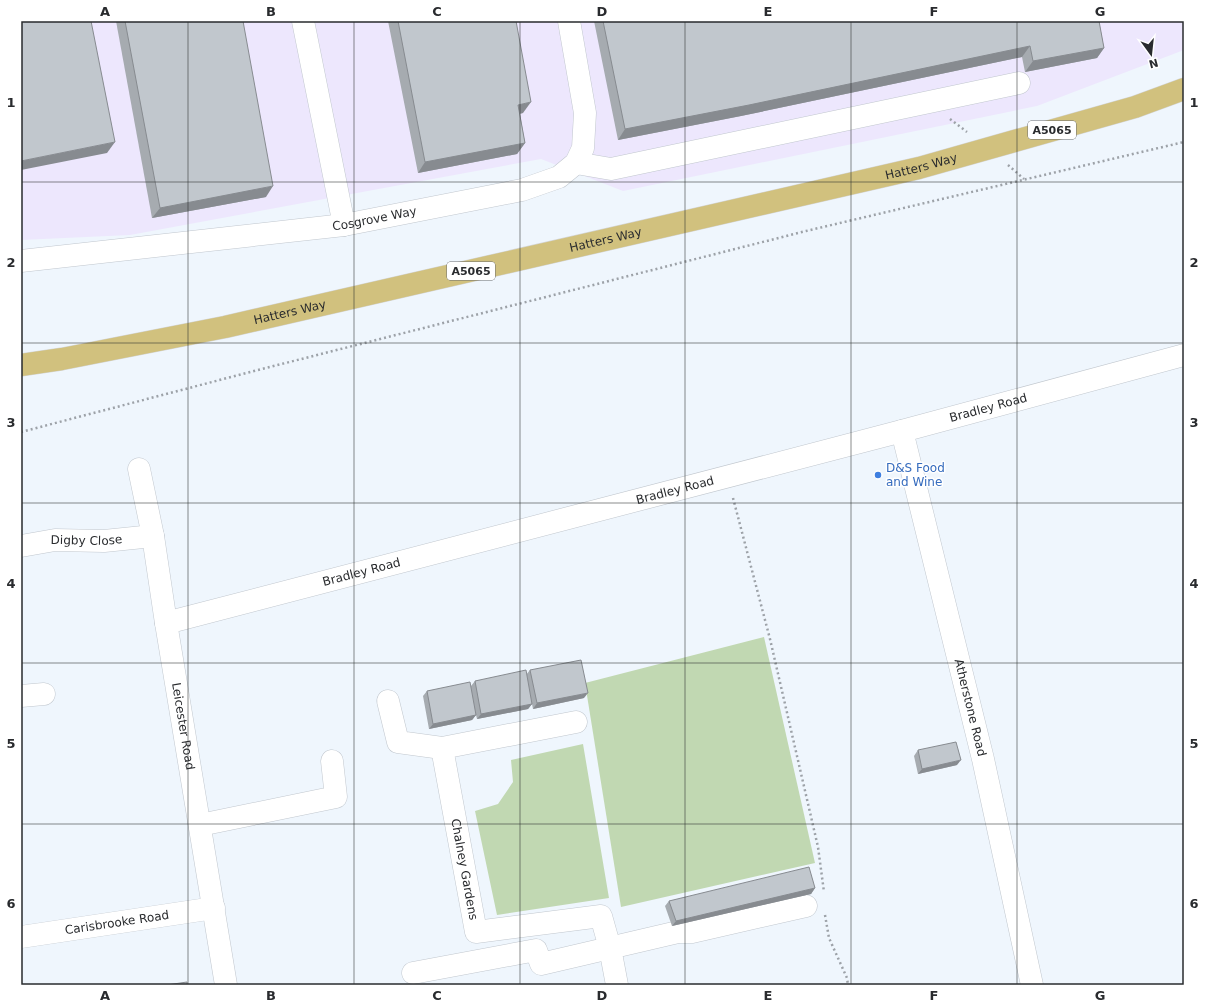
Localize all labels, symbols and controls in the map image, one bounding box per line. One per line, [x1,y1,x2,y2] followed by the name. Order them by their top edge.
[100,4,110,19] text: A
[266,4,276,19] text: B
[432,4,442,19] text: C
[597,4,608,19] text: D
[764,4,772,19] text: E
[930,4,938,19] text: F
[1095,4,1105,19] text: G
[1131,34,1171,74] north arrow
[1147,56,1160,71] text: N
[6,95,16,110] text: 1
[1189,95,1199,110] text: 1
[1028,121,1076,139] road number: A5065
[884,151,959,183] street label: Hatters Way
[332,204,418,233] street label: Cosgrove Way
[568,225,643,255] street label: Hatters Way
[6,255,16,270] text: 2
[1189,255,1199,270] text: 2
[447,262,495,280] road number: A5065
[252,297,327,327] street label: Hatters Way
[948,391,1029,425] street label: Bradley Road
[6,415,16,430] text: 3
[1189,415,1199,430] text: 3
[886,461,945,489] place label: D&S Food and Wine
[873,470,883,480] marker: D&S Food and Wine
[635,473,715,507] street label: Bradley Road
[51,532,123,548] street label: Digby Close
[321,555,402,589] street label: Bradley Road
[6,576,16,591] text: 4
[1189,576,1199,591] text: 4
[952,657,989,758] street label: Atherstone Road
[169,681,197,771] street label: Leicester Road
[6,736,16,751] text: 5
[1189,736,1199,751] text: 5
[448,818,481,921] street label: Chalney Gardens
[6,896,16,911] text: 6
[1189,896,1199,911] text: 6
[64,908,170,937] street label: Carisbrooke Road
[100,988,110,1003] text: A
[266,988,276,1003] text: B
[432,988,442,1003] text: C
[597,988,608,1003] text: D
[764,988,772,1003] text: E
[930,988,938,1003] text: F
[1095,988,1105,1003] text: G

